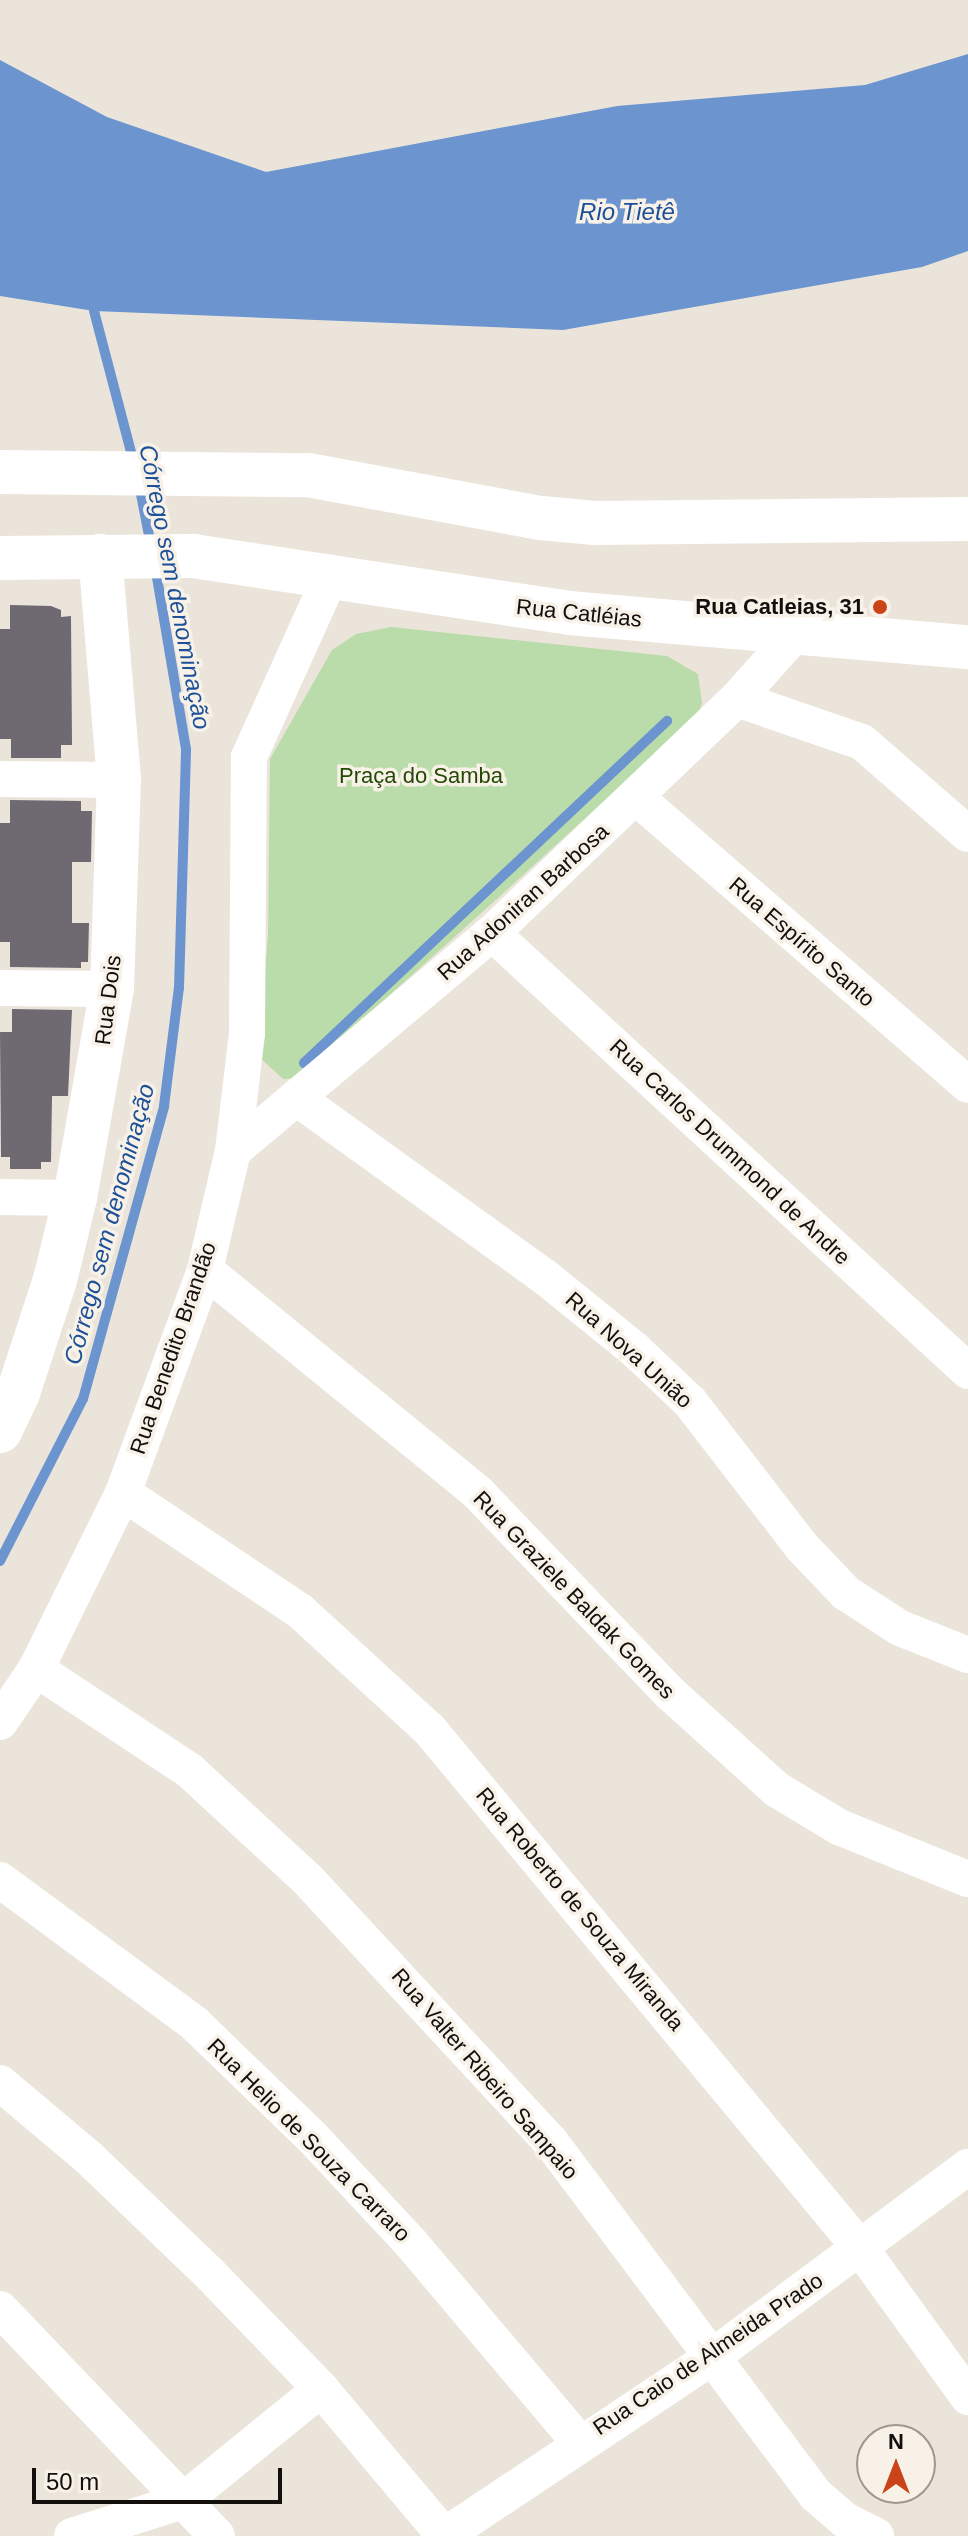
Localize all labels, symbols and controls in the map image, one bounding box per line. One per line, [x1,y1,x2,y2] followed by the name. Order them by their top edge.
[579,198,675,226] water label: Rio Tietê
[133,442,217,732] water label: Córrego sem denominação
[515,593,643,633] street label: Rua Catléias
[695,594,864,620] place label: Rua Catleias, 31
[871,598,889,616] marker: Rua Catleias, 31
[339,763,503,789] park label: Praça do Samba
[431,818,615,986] street label: Rua Adoniran Barbosa
[724,871,880,1013] street label: Rua Espírito Santo
[89,953,127,1047] street label: Rua Dois
[604,1033,856,1271] street label: Rua Carlos Drummond de Andre
[58,1080,160,1368] water label: Córrego sem denominação
[124,1238,222,1458] street label: Rua Benedito Brandão
[560,1286,698,1414] street label: Rua Nova União
[468,1486,680,1704] street label: Rua Graziele Baldak Gomes
[470,1782,690,2036] street label: Rua Roberto de Souza Miranda
[386,1963,584,2185] street label: Rua Valter Ribeiro Sampaio
[202,2033,416,2247] street label: Rua Helio de Souza Carraro
[588,2267,828,2441] street label: Rua Caio de Almeida Prado
[856,2424,936,2504] north arrow
[888,2429,904,2454] text: N
[36,2452,286,2502] scale bar
[46,2468,99,2495] text: 50 m

